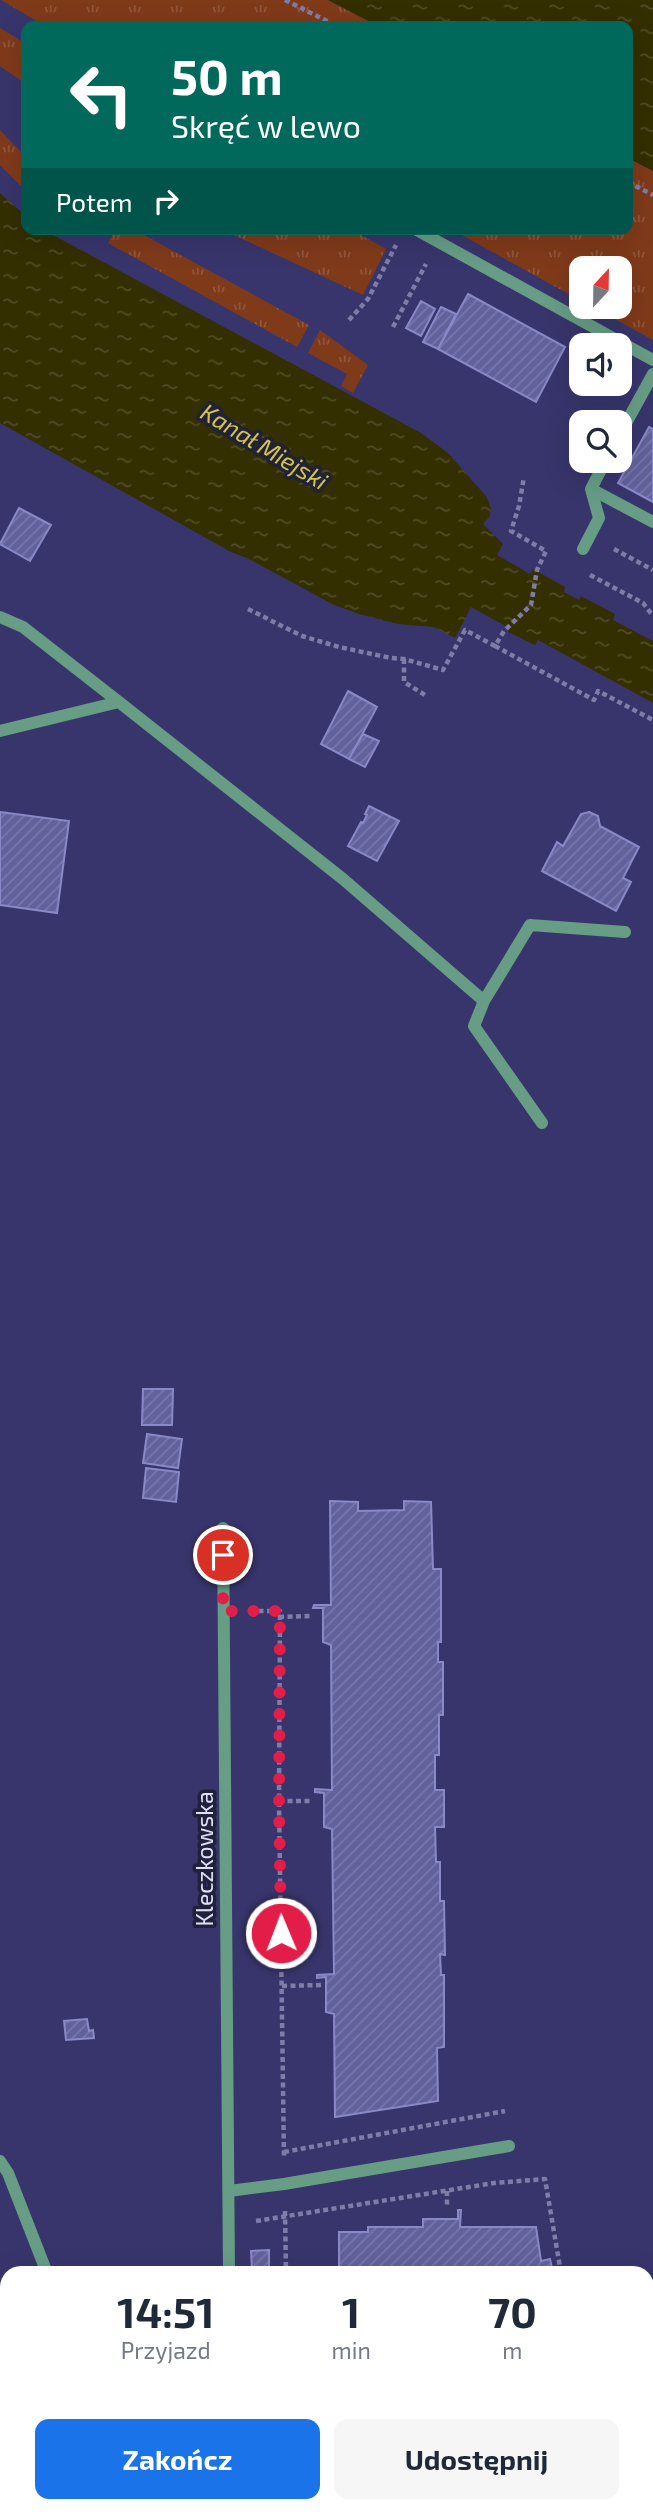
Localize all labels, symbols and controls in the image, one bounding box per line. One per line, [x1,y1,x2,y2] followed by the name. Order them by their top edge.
[171,46,283,105] text: 50 m
[56,49,147,140] icon: left
[171,106,361,144] text: Skręć w lewo
[147,182,185,220] icon: right
[56,186,133,217] text: Potem
[569,256,632,318] north arrow
[569,256,632,473] map controls
[569,333,632,396] button: sound
[196,396,334,495] water label: Kanał Miejski
[569,410,632,473] button: search
[193,1525,253,1585] pin
[204,1536,242,1574] icon: arrive
[190,1791,218,1927] street label: Kleczkowska
[244,1896,318,1970] position arrow
[117,2286,214,2336] text: 14:51
[342,2286,360,2336] text: 1
[488,2286,537,2336] text: 70
[121,2336,211,2364] text: Przyjazd
[332,2336,371,2364] text: min
[502,2336,522,2364] text: m
[35,2419,320,2499] button: Zakończ
[334,2419,619,2499] button: Udostępnij

